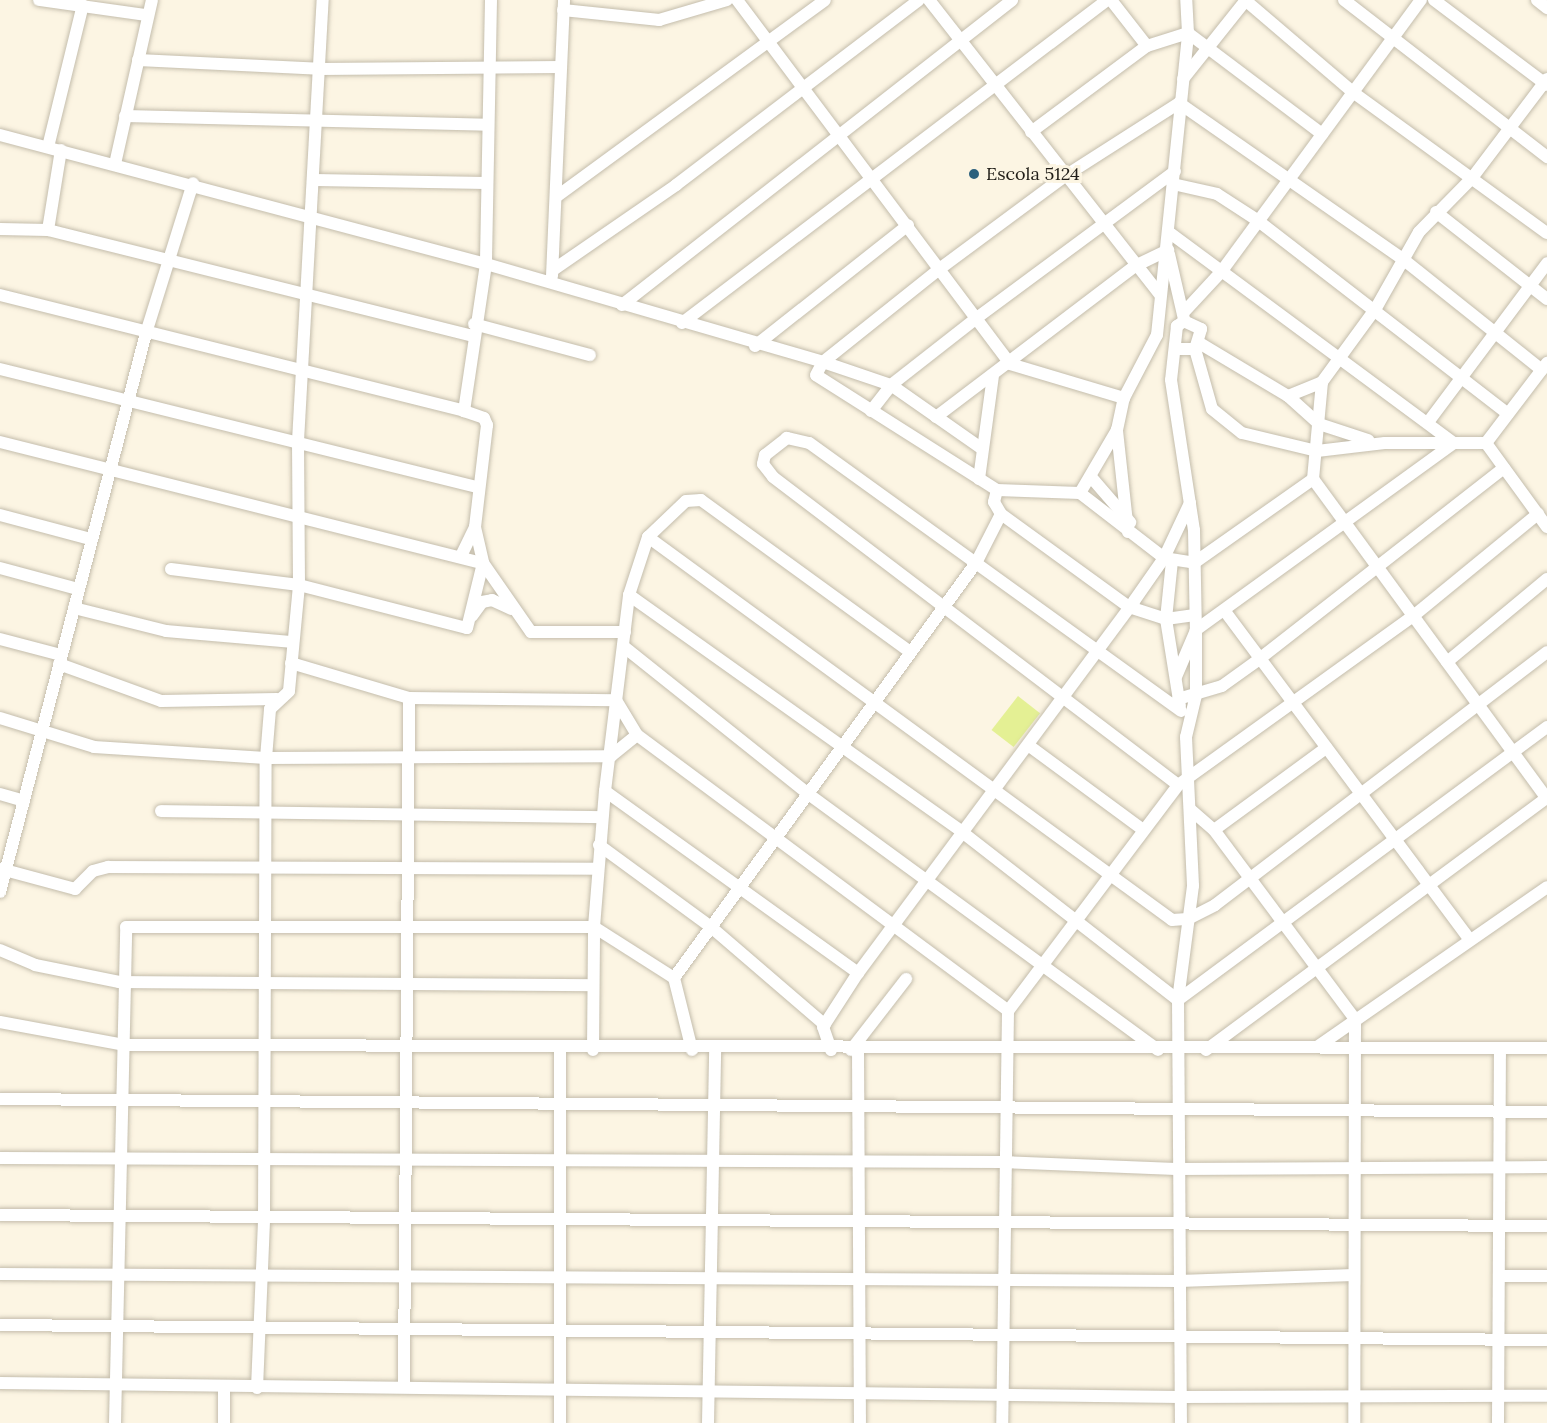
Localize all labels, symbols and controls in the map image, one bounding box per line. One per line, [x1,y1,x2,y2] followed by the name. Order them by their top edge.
[986,163,1080,185] place label: Escola 5124
[967,167,981,181] marker: Escola 5124

